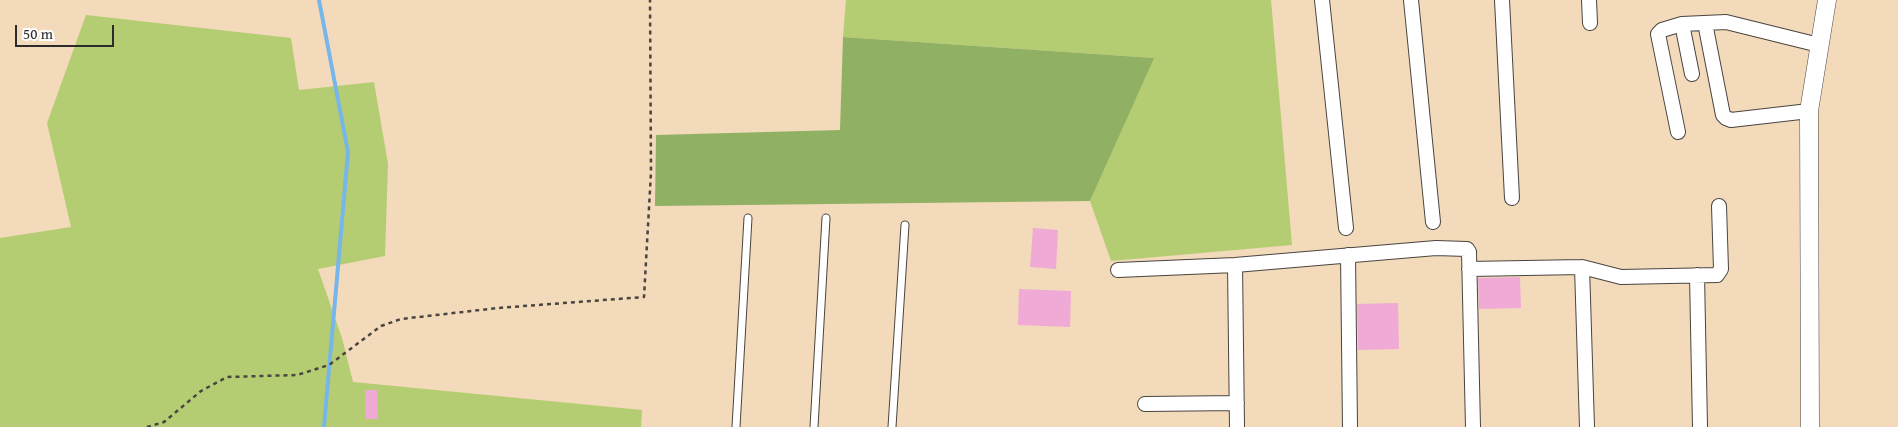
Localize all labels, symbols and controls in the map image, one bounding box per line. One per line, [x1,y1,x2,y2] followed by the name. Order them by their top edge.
[18,15,116,47] scale bar
[23,23,53,44] text: 50 m

